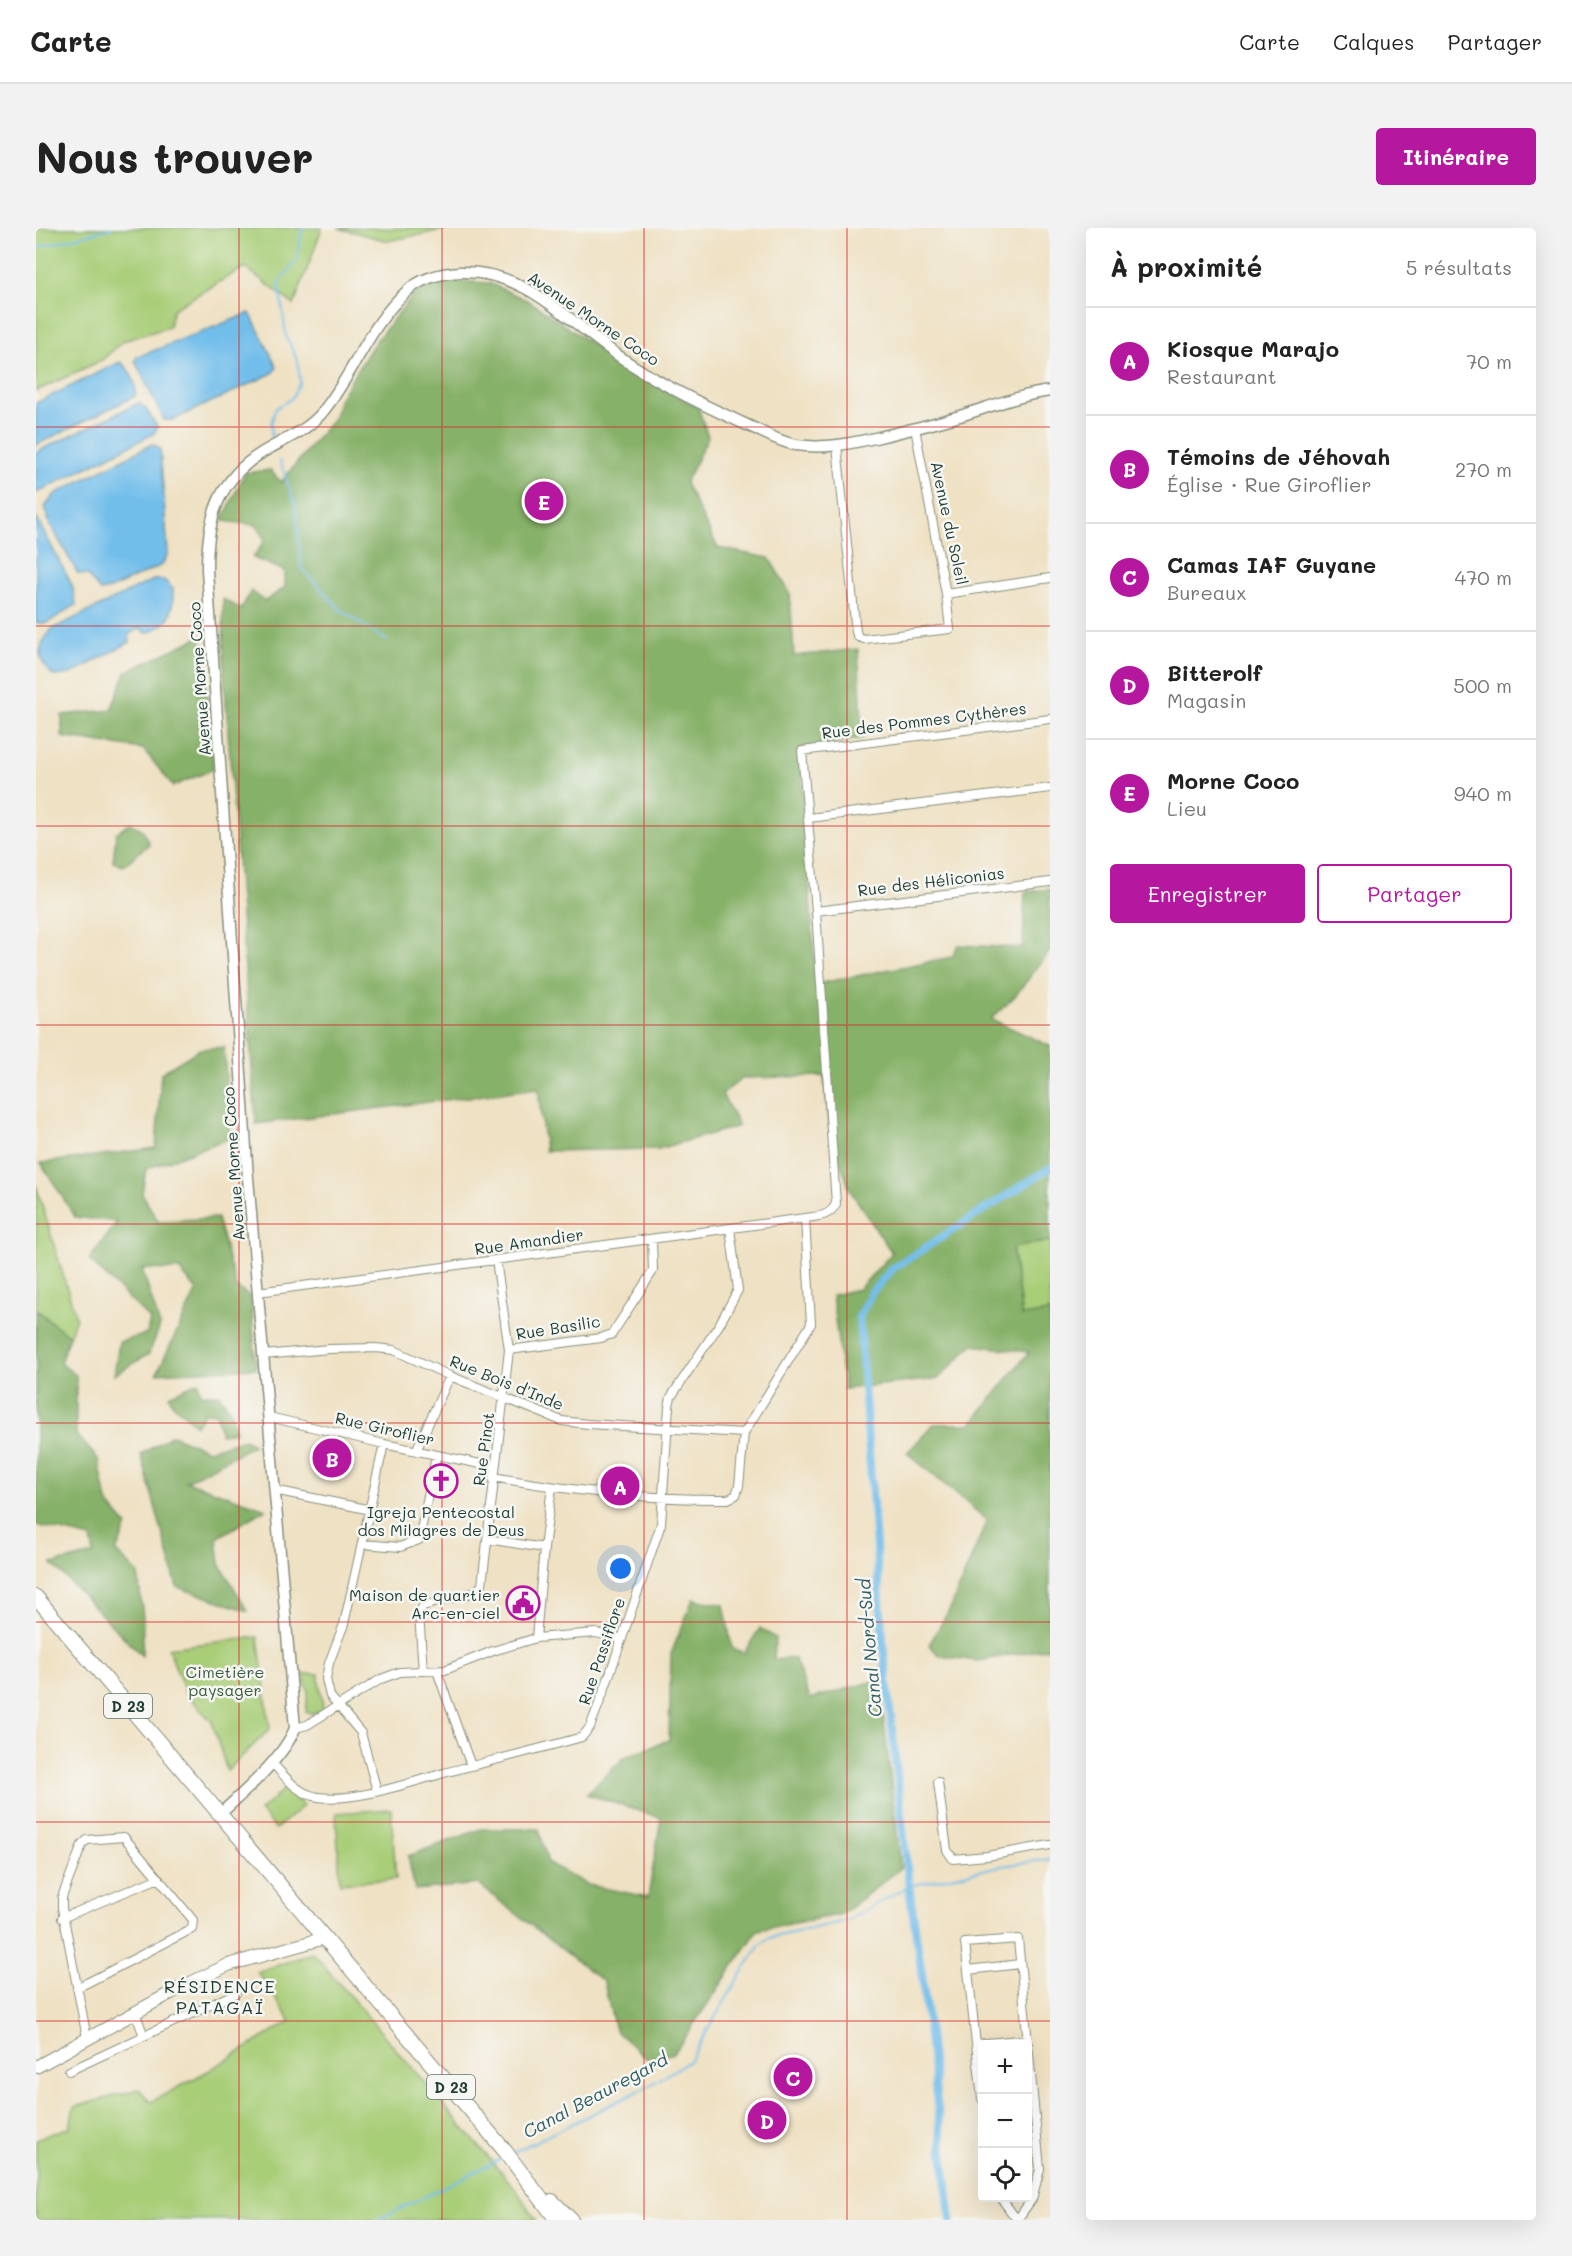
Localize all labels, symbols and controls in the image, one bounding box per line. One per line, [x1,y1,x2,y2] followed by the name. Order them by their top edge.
[30,23,112,59] text: Carte
[1239,28,1300,55] text: Carte
[1333,28,1415,55] text: Calques
[1448,28,1542,55] text: Partager
[1376,128,1536,185] button: Itinéraire
[36,129,314,184] text: Nous trouver
[1110,250,1262,284] text: À proximité
[1406,254,1512,280] text: 5 résultats
[524,266,664,370] street label: Avenue Morne Coco
[1167,334,1339,363] text: Kiosque Marajo
[1123,348,1136,374] text: A
[1466,348,1512,374] text: 70 m
[1167,363,1277,389] text: Restaurant
[1167,442,1390,471] text: Témoins de Jéhovah
[1123,456,1136,482] text: B
[1455,456,1512,482] text: 270 m
[927,459,973,587] street label: Avenue du Soleil
[1167,471,1372,497] text: Église · Rue Giroflier
[524,478,564,524] pin: E
[1167,550,1376,579] text: Camas IAF Guyane
[1122,564,1137,590] text: C
[1454,564,1512,590] text: 470 m
[1167,579,1246,605] text: Bureaux
[183,601,215,757] street label: Avenue Morne Coco
[1167,658,1262,687] text: Bitterolf
[1122,672,1137,698] text: D
[1453,672,1512,698] text: 500 m
[1167,687,1246,713] text: Magasin
[820,697,1028,743] street label: Rue des Pommes Cythères
[1167,766,1299,795] text: Morne Coco
[1123,780,1136,806] text: E
[1454,780,1512,806] text: 940 m
[1167,795,1207,821] text: Lieu
[856,862,1006,900] street label: Rue des Héliconias
[1110,864,1305,923] button: Enregistrer
[1317,864,1512,923] button: Partager
[217,1086,249,1242] street label: Avenue Morne Coco
[473,1223,585,1259] street label: Rue Amandier
[514,1310,602,1344] street label: Rue Basilic
[447,1350,567,1414] street label: Rue Bois d'Inde
[333,1406,437,1450] street label: Rue Giroflier
[467,1411,499,1487] street label: Rue Pinot
[312,1436,352,1480] pin: B
[423,1463,459,1499] church icon: Igreja Pentecostal dos Milagres de Deus
[600,1464,640,1508] pin: A
[358,1501,524,1540] place label: Igreja Pentecostal dos Milagres de Deus
[606,1554,635,1583] your location
[851,1576,887,1718] water label: Canal Nord-Sud
[349,1584,500,1623] place label: Maison de quartier Arc-en-ciel
[505,1585,541,1621] public building icon: Maison de quartier Arc-en-ciel
[573,1595,629,1707] street label: Rue Passiflore
[186,1661,264,1700] park label: Cimetière paysager
[104,1694,152,1718] road number: D 23
[164,1974,276,2019] district label: RÉSIDENCE PATAGAÏ
[978,2040,1032,2202] map controls
[978,2040,1032,2094] button: +
[518,2046,673,2143] water label: Canal Beauregard
[774,2054,813,2100] pin: C
[427,2075,475,2099] road number: D 23
[978,2094,1032,2148] button: −
[748,2098,786,2142] pin: D
[978,2148,1032,2202] button: locate

